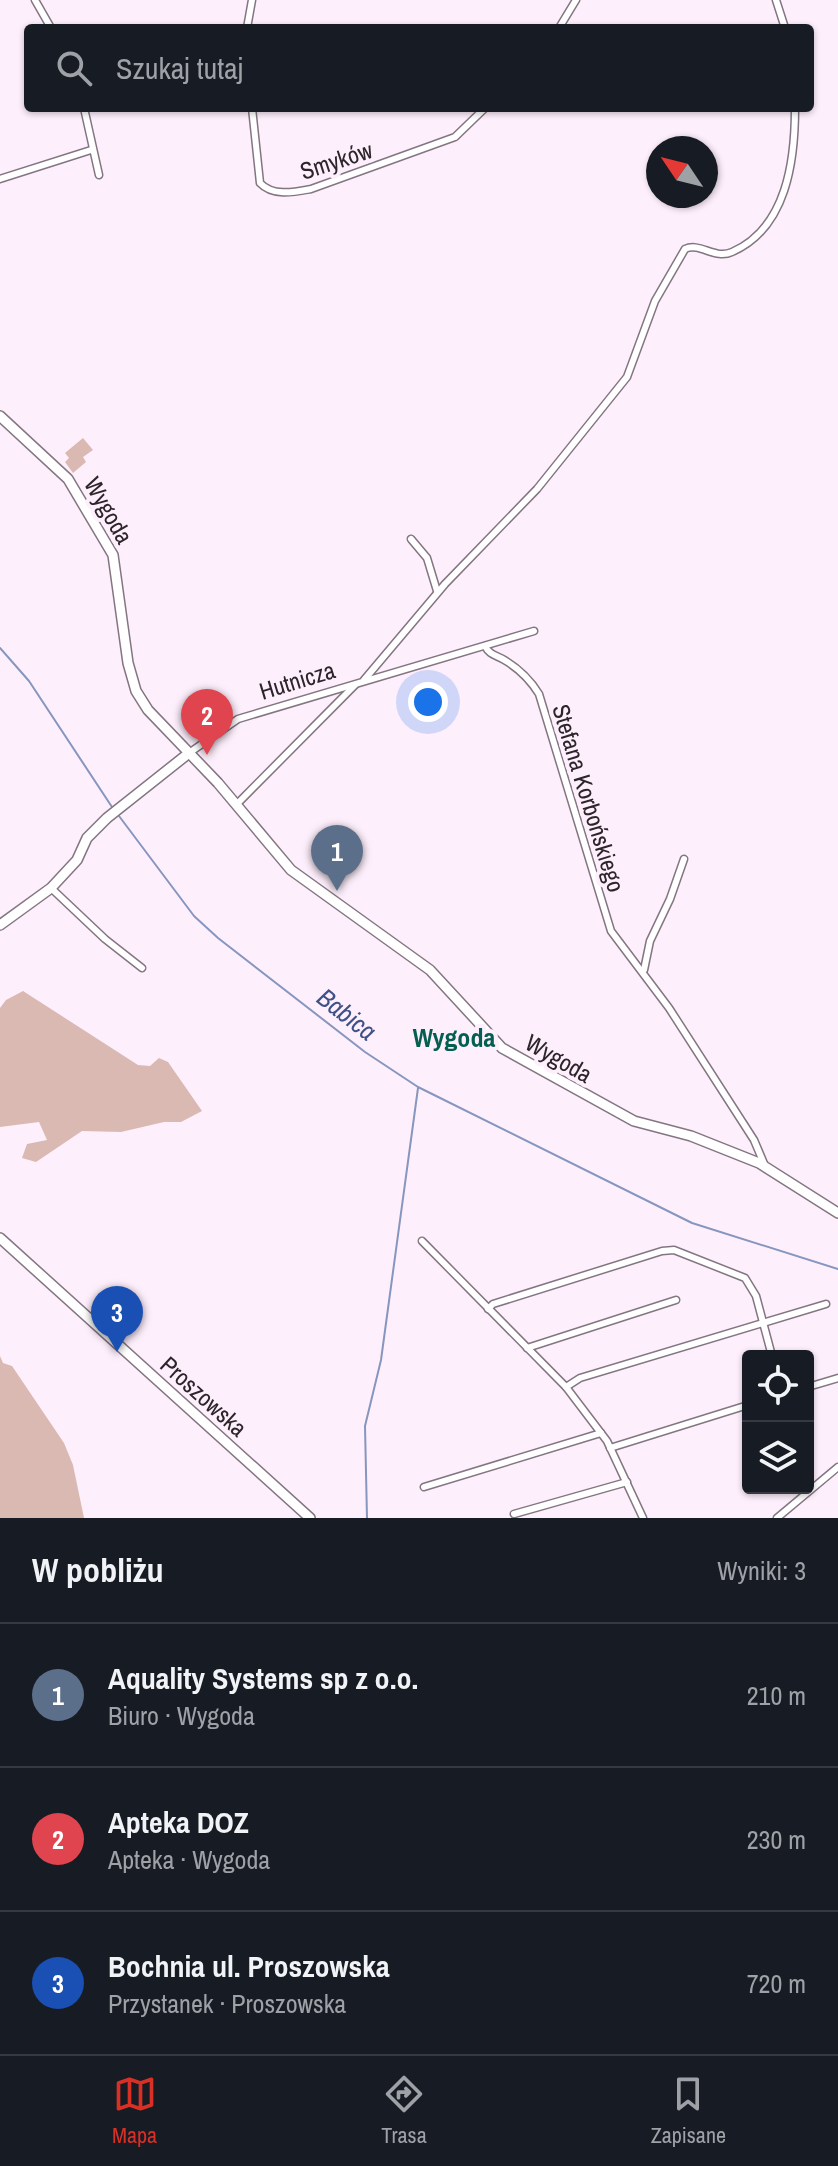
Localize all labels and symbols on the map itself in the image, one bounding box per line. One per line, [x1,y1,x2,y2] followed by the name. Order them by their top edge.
[296,133,377,187] street label: Smyków
[646,136,718,208] north arrow
[77,471,141,549] street label: Wygoda
[255,653,339,707] street label: Hutnicza
[408,682,448,722] your location
[181,689,233,755] pin: 2
[545,700,633,896] street label: Stefana Korbońskiego
[311,825,363,891] pin: 1
[310,980,384,1048] water label: Babica
[413,1020,495,1055] district label: Wygoda
[520,1026,598,1090] street label: Wygoda
[91,1286,143,1352] pin: 3
[154,1349,254,1443] street label: Proszowska

